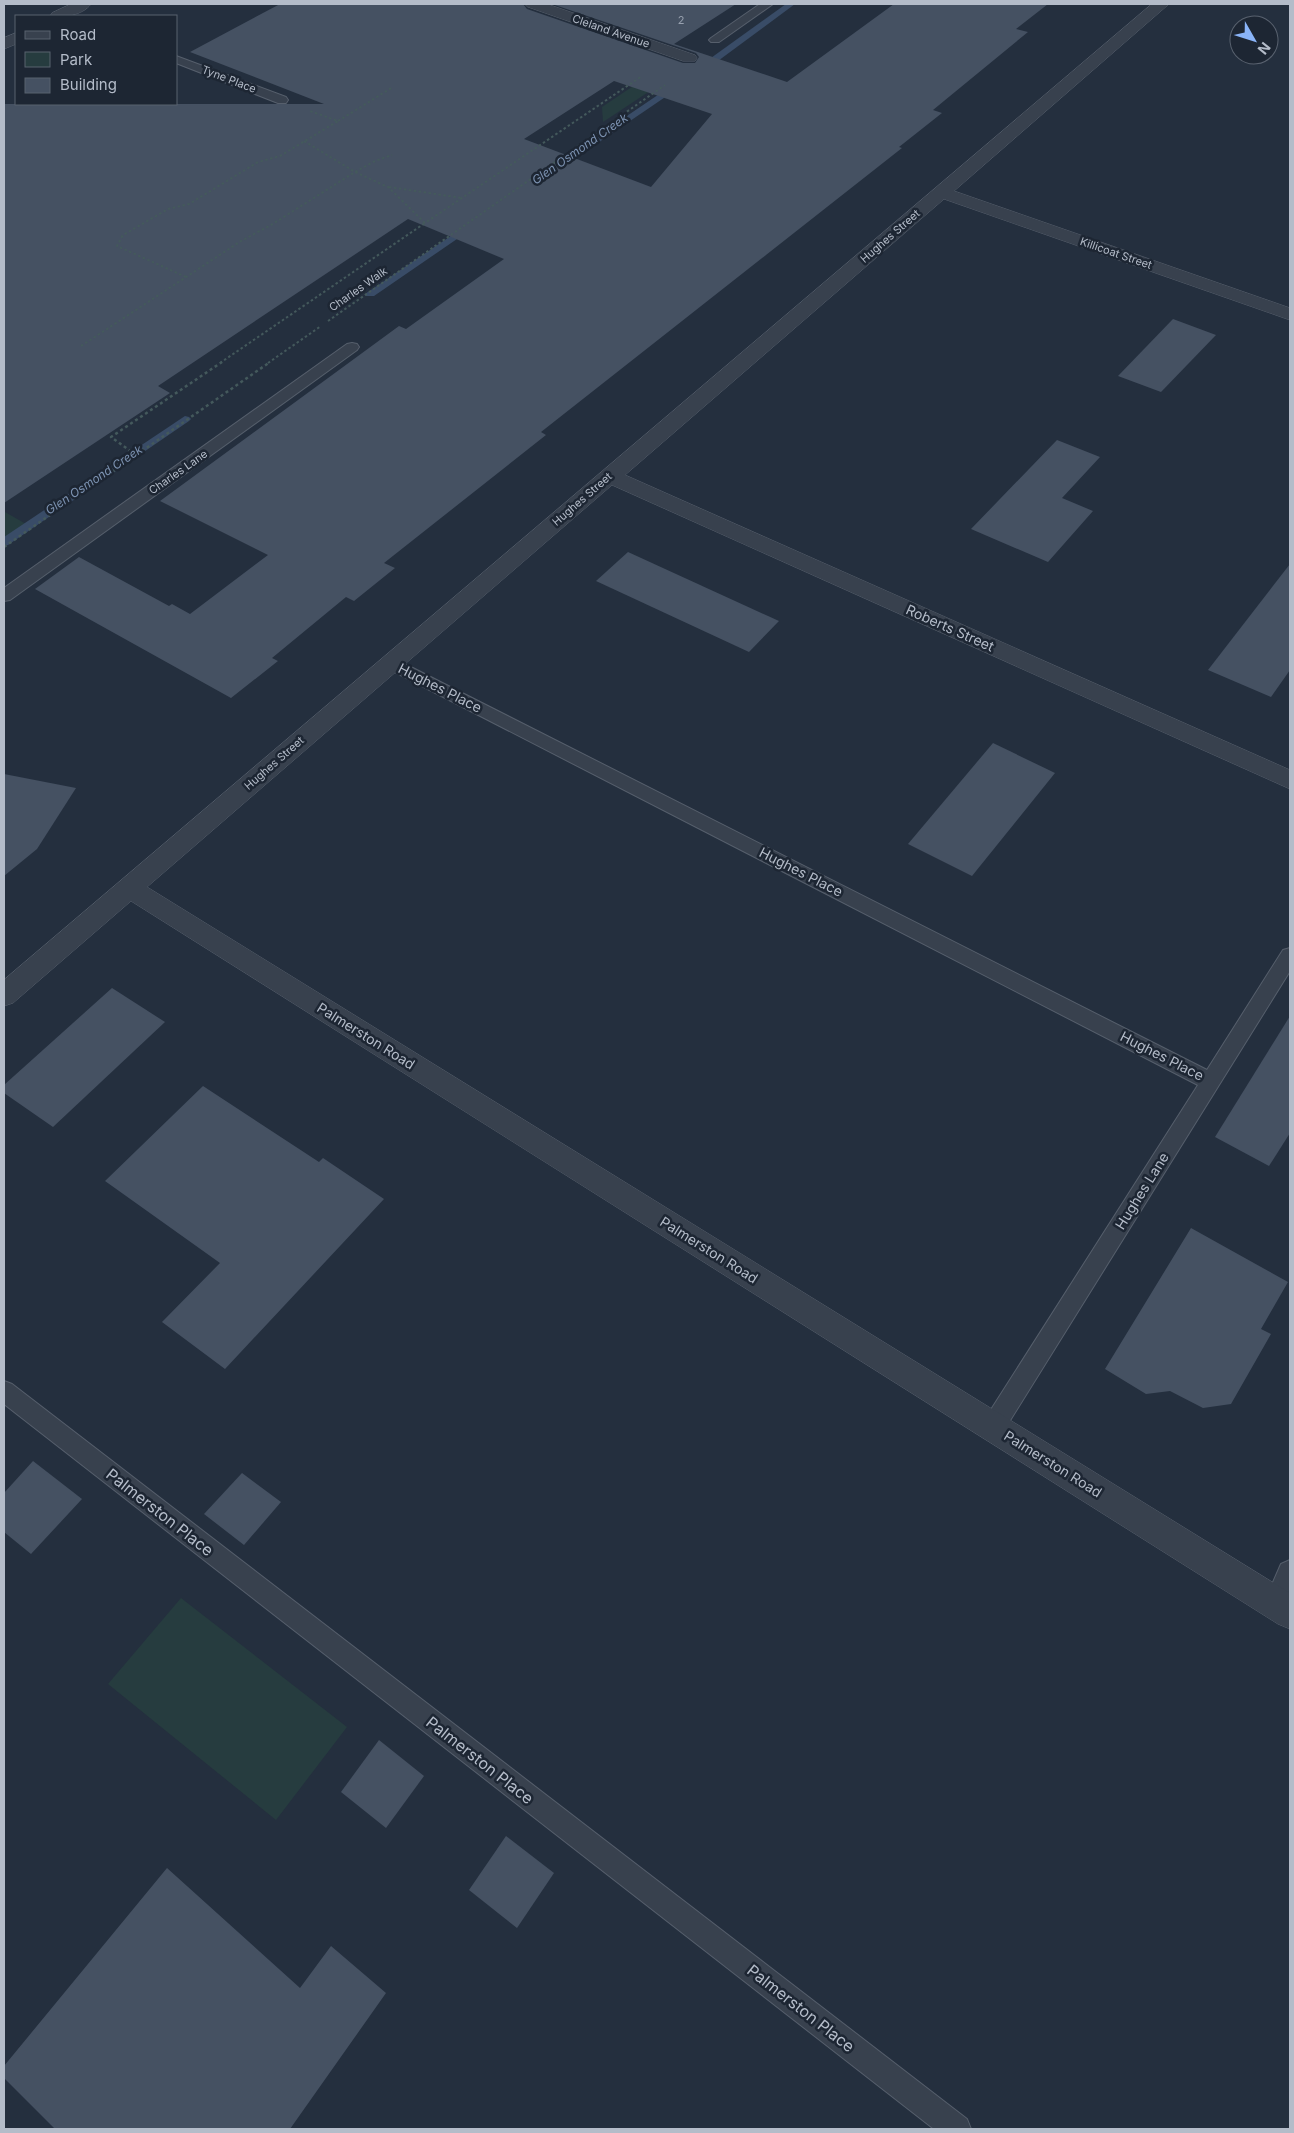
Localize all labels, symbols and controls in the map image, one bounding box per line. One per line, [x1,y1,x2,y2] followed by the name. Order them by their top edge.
[570,11,652,51] street label: Cleland Avenue
[678,13,684,27] house number: 2
[15,15,178,105] legend
[1229,15,1279,65] north arrow
[60,25,96,44] text: Road
[1255,39,1274,58] text: N
[60,50,93,69] text: Park
[200,62,258,96] street label: Tyne Place
[60,75,117,94] text: Building
[529,110,631,187] water label: Glen Osmond Creek
[857,206,923,266] street label: Hughes Street
[1078,234,1154,272] street label: Killicoat Street
[326,264,390,314] street label: Charles Walk
[42,441,145,518] water label: Glen Osmond Creek
[146,447,210,497] street label: Charles Lane
[549,469,615,529] street label: Hughes Street
[903,601,997,655] street label: Roberts Street
[396,659,485,716] street label: Hughes Place
[241,733,307,793] street label: Hughes Street
[757,843,846,900] street label: Hughes Place
[314,999,418,1072] street label: Palmerston Road
[1118,1027,1207,1084] street label: Hughes Place
[1111,1149,1172,1232] street label: Hughes Lane
[657,1213,761,1286] street label: Palmerston Road
[1001,1427,1105,1500] street label: Palmerston Road
[102,1464,218,1560] street label: Palmerston Place
[422,1712,538,1808] street label: Palmerston Place
[743,1960,859,2056] street label: Palmerston Place

